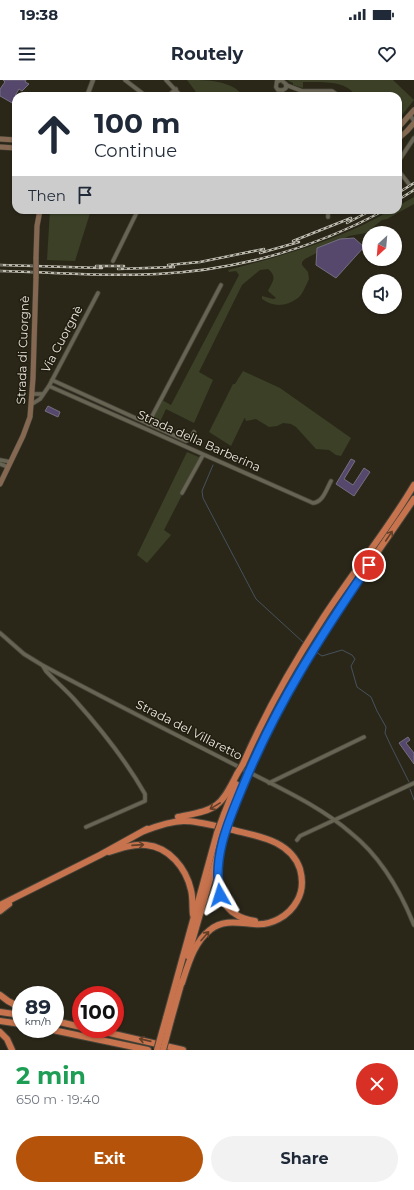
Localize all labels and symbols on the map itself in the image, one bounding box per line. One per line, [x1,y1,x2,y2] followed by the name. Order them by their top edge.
[362,226,402,266] north arrow
[13,295,32,405] street label: Strada di Cuorgnè
[38,303,85,375] street label: Via Cuorgnè
[135,407,263,475] street label: Strada della Barberina
[385,531,393,542] one-way arrow
[352,548,386,582] pin
[133,696,245,763] street label: Strada del Villaretto
[209,802,221,810] one-way arrow
[131,842,144,849] one-way arrow
[199,874,241,916] position arrow
[200,930,209,941] one-way arrow
[72,986,124,1038] speed limit sign: 100
[139,1036,152,1044] one-way arrow

